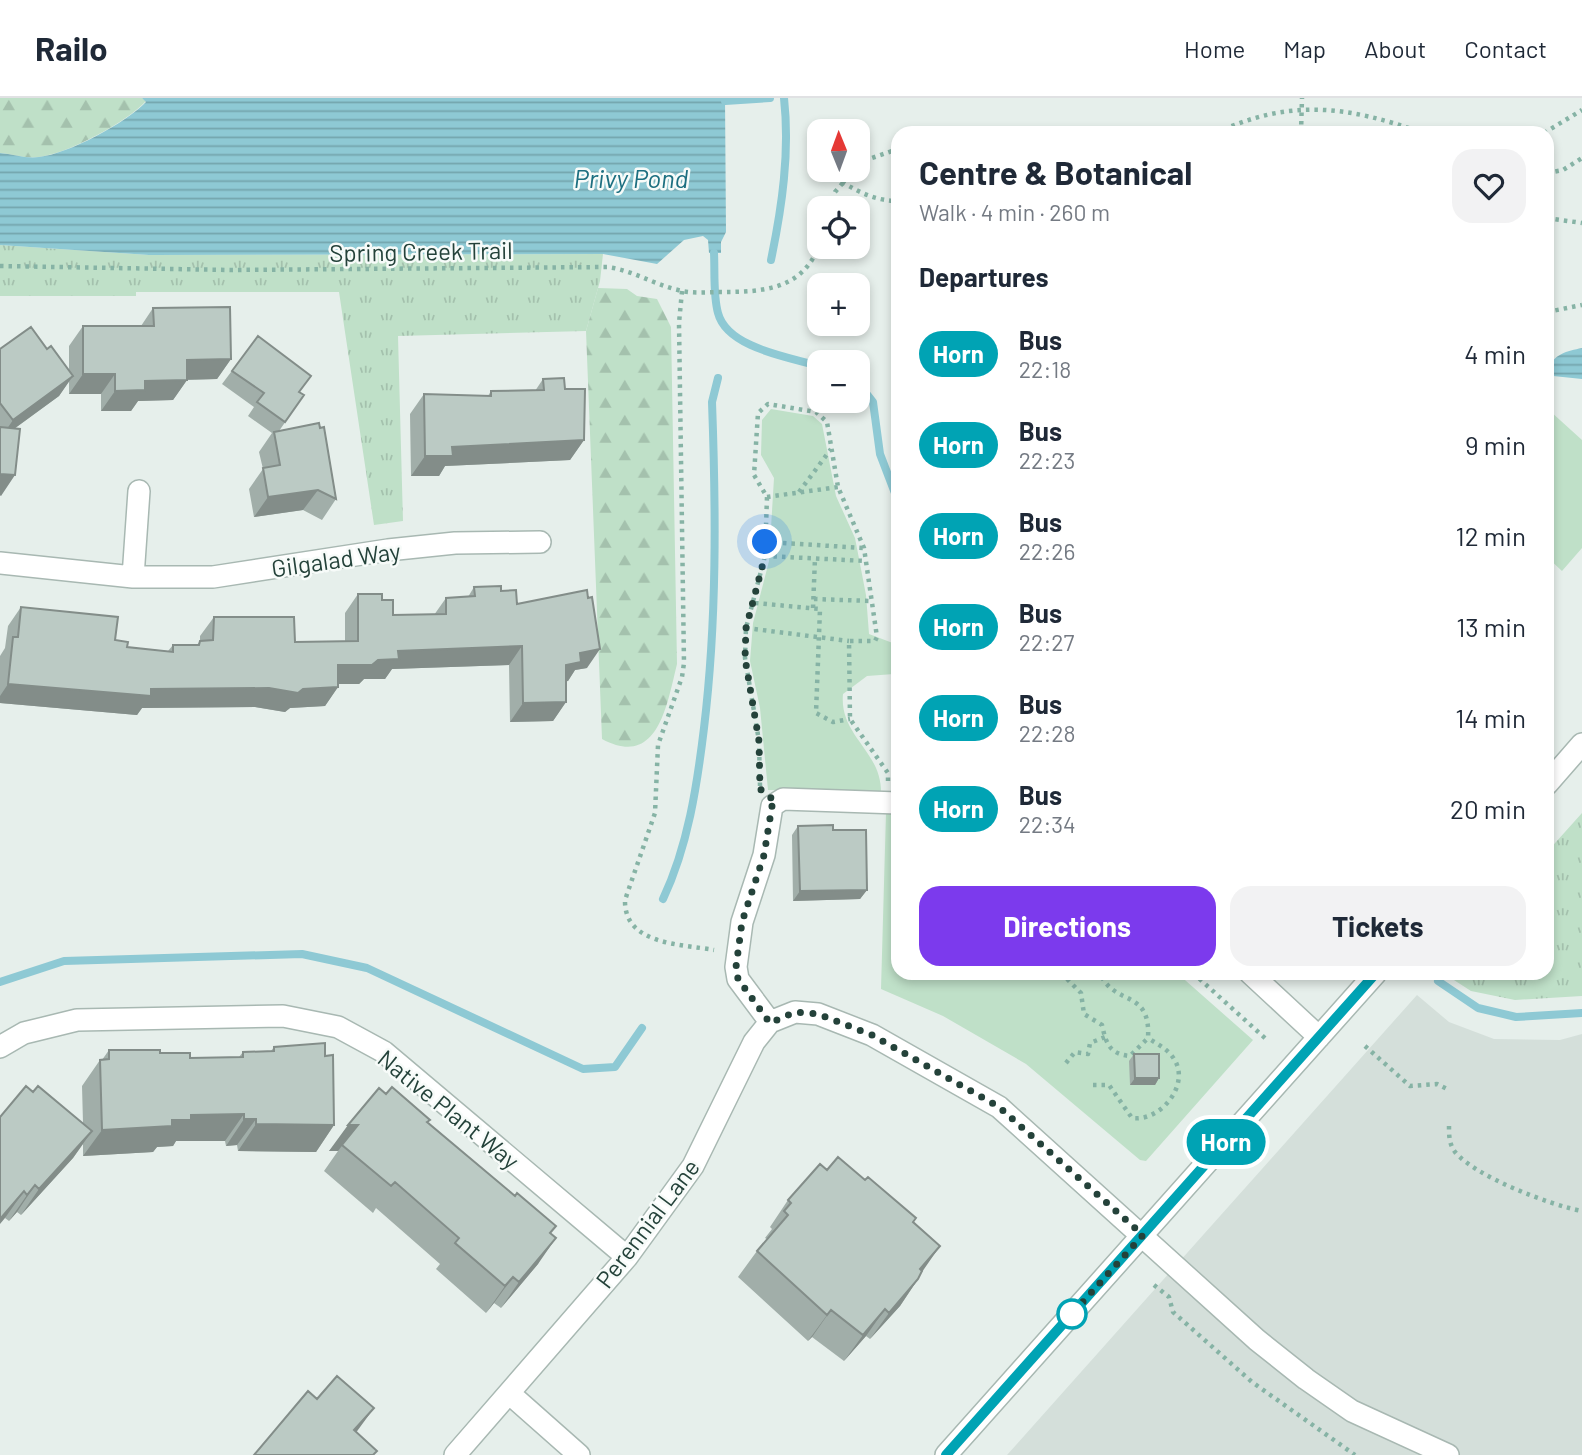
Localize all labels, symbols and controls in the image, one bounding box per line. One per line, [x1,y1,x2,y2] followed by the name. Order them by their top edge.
[35,28,108,68] text: Railo
[1184,34,1245,63] text: Home
[1283,34,1326,63] text: Map
[1364,34,1426,63] text: About
[1464,34,1547,63] text: Contact
[807,119,870,182] north arrow
[807,119,870,413] map controls
[1452,149,1526,223] button: heart
[919,152,1192,192] text: Centre & Botanical
[574,162,689,193] water label: Privy Pond
[807,196,870,259] button: locate
[919,198,1110,226] text: Walk · 4 min · 260 m
[329,235,513,267] street label: Spring Creek Trail
[919,261,1049,292] text: Departures
[807,273,870,336] button: +
[1019,324,1062,355] text: Bus
[1464,338,1526,369] text: 4 min
[933,339,984,368] text: Horn
[807,350,870,413] button: −
[1019,355,1071,383] text: 22:18
[1019,415,1062,446] text: Bus
[1465,429,1526,460] text: 9 min
[933,430,984,459] text: Horn
[1019,446,1075,474] text: 22:23
[1019,506,1062,537] text: Bus
[1456,520,1526,551] text: 12 min
[933,521,984,550] text: Horn
[747,524,782,559] your location
[269,536,403,582] street label: Gilgalad Way
[1019,537,1075,565] text: 22:26
[1019,597,1062,628] text: Bus
[1456,611,1526,642] text: 13 min
[933,612,984,641] text: Horn
[1019,628,1074,656] text: 22:27
[1019,688,1062,719] text: Bus
[1455,702,1526,733] text: 14 min
[933,703,984,732] text: Horn
[1019,719,1076,747] text: 22:28
[1019,779,1062,810] text: Bus
[1450,793,1526,824] text: 20 min
[933,794,984,823] text: Horn
[1019,810,1076,838] text: 22:34
[919,886,1216,966] button: Directions
[1230,886,1526,966] button: Tickets
[372,1043,526,1175] street label: Native Plant Way
[1177,1119,1275,1165] line badge: Horn
[1201,1127,1251,1156] text: Horn
[589,1153,705,1293] street label: Perennial Lane
[1057,1299,1087,1329] unlabelled marker

